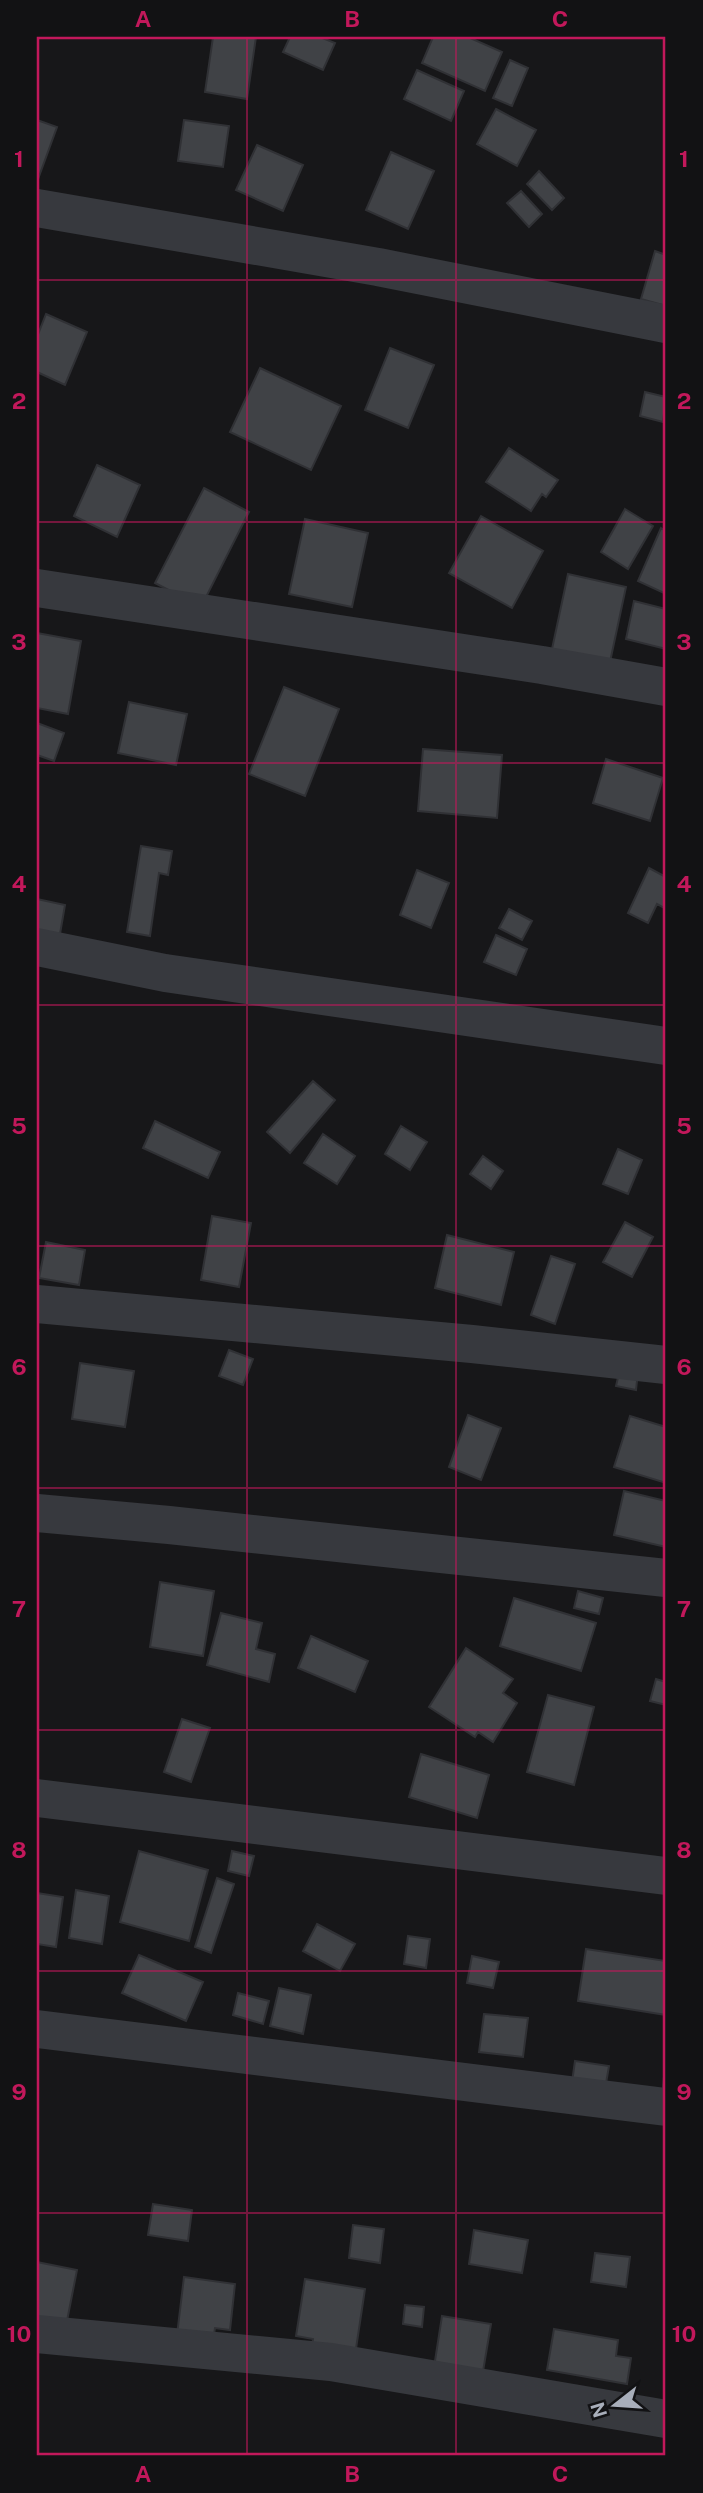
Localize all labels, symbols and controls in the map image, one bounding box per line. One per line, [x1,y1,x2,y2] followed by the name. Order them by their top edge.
[135,5,152,32] text: A
[344,5,360,32] text: B
[552,5,568,32] text: C
[14,145,24,172] text: 1
[679,145,689,172] text: 1
[12,387,26,414] text: 2
[677,387,691,414] text: 2
[11,628,27,655] text: 3
[676,628,692,655] text: 3
[11,870,27,897] text: 4
[676,870,692,897] text: 4
[11,1112,27,1139] text: 5
[676,1112,692,1139] text: 5
[11,1353,27,1380] text: 6
[676,1353,692,1380] text: 6
[12,1595,26,1622] text: 7
[677,1595,691,1622] text: 7
[11,1836,27,1863] text: 8
[676,1836,692,1863] text: 8
[11,2078,27,2105] text: 9
[676,2078,692,2105] text: 9
[7,2320,31,2347] text: 10
[672,2320,696,2347] text: 10
[580,2370,650,2440] north arrow
[586,2400,611,2420] text: N
[135,2460,152,2487] text: A
[344,2460,360,2487] text: B
[552,2460,568,2487] text: C

